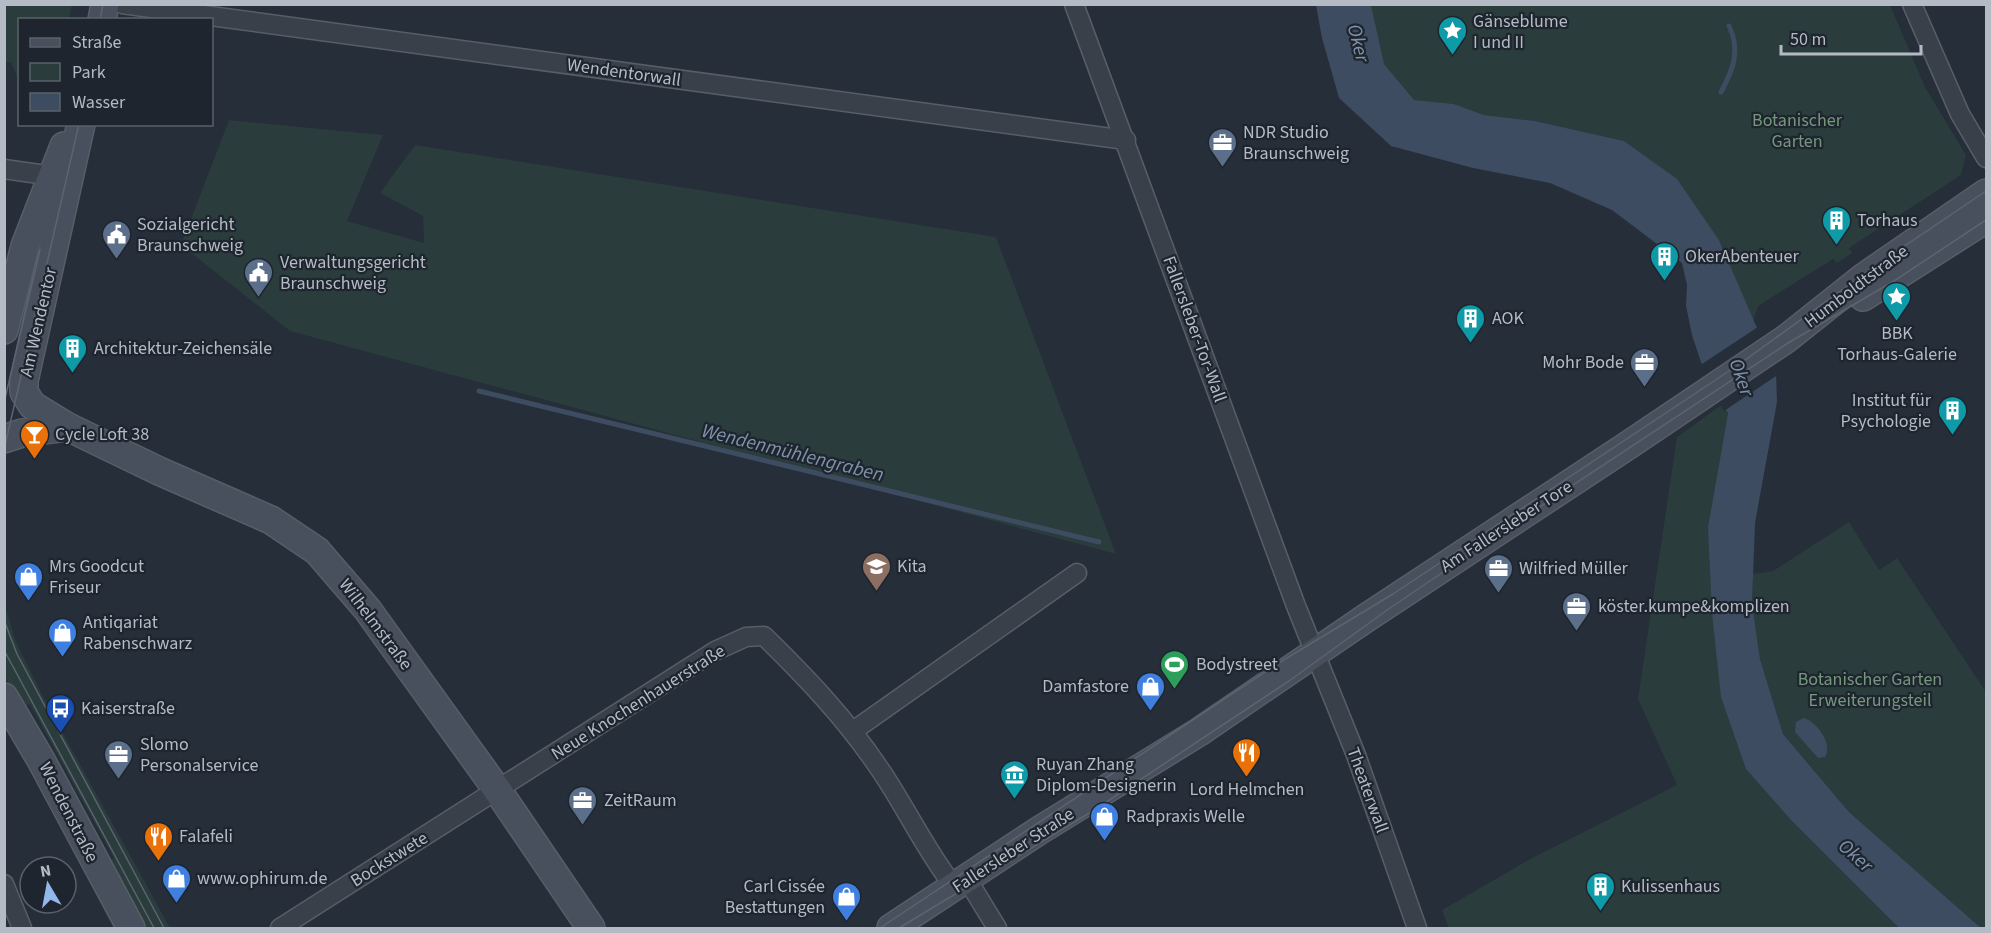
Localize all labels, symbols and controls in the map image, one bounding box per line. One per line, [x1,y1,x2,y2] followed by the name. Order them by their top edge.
[1473,9,1568,55] place label: Gänseblume I und II
[1436,15,1468,57] place icon: Gänseblume I und II
[18,18,213,126] legend
[1781,18,1920,56] scale bar
[1340,21,1377,66] water label: Oker
[1790,27,1826,52] text: 50 m
[72,30,122,55] text: Straße
[565,52,683,93] street label: Wendentorwall
[72,60,106,85] text: Park
[72,90,126,115] text: Wasser
[1752,108,1843,154] park label: Botanischer Garten
[1243,120,1349,166] place label: NDR Studio Braunschweig
[1206,126,1238,168] office icon: NDR Studio Braunschweig
[1820,204,1852,246] building icon: Torhaus
[1857,208,1918,233] place label: Torhaus
[137,212,243,258] place label: Sozialgericht Braunschweig
[100,218,132,260] public building icon: Sozialgericht Braunschweig
[1799,239,1913,334] street label: Humboldtstraße
[1648,240,1680,282] building icon: OkerAbenteuer
[1685,244,1799,269] place label: OkerAbenteuer
[280,250,426,296] place label: Verwaltungsgericht Braunschweig
[1156,253,1233,406] street label: Fallersleber-Tor-Wall
[243,256,275,298] public building icon: Verwaltungsgericht Braunschweig
[14,264,63,379] street label: Am Wendentor
[1881,280,1913,322] place icon: BBK Torhaus-Galerie
[1455,302,1487,344] building icon: AOK
[1492,306,1525,331] place label: AOK
[1837,321,1957,367] place label: BBK Torhaus-Galerie
[57,332,89,374] building icon: Architektur-Zeichensäle
[94,336,272,361] place label: Architektur-Zeichensäle
[1629,346,1661,388] office icon: Mohr Bode
[1542,350,1624,375] place label: Mohr Bode
[1722,355,1761,401] water label: Oker
[1841,388,1932,434] place label: Institut für Psychologie
[1936,394,1968,436] building icon: Institut für Psychologie
[699,417,887,489] water label: Wendenmühlengraben
[18,418,50,460] bar icon: Cycle Loft 38
[55,422,149,447] place label: Cycle Loft 38
[1435,474,1577,579] street label: Am Fallersleber Tore
[860,550,892,592] school or university icon: Kita
[1482,552,1514,594] office icon: Wilfried Müller
[49,554,144,600] place label: Mrs Goodcut Friseur
[897,554,927,579] place label: Kita
[1519,556,1629,581] place label: Wilfried Müller
[12,560,44,602] shop icon: Mrs Goodcut Friseur
[333,573,418,675] street label: Wilhelmstraße
[1561,590,1593,632] office icon: köster.kumpe&komplizen
[1598,594,1790,619] place label: köster.kumpe&komplizen
[83,610,193,656] place label: Antiqariat Rabenschwarz
[46,616,78,658] shop icon: Antiqariat Rabenschwarz
[546,639,730,766] street label: Neue Knochenhauerstraße
[1159,648,1191,690] sports icon: Bodystreet
[1196,652,1278,677] place label: Bodystreet
[1798,667,1942,713] park label: Botanischer Garten Erweiterungsteil
[1134,670,1166,712] shop icon: Damfastore
[1042,674,1129,699] place label: Damfastore
[44,692,76,734] bus stop icon: Kaiserstraße
[81,696,175,721] place label: Kaiserstraße
[140,732,259,778] place label: Slomo Personalservice
[1231,736,1263,778] restaurant icon: Lord Helmchen
[103,738,135,780] office icon: Slomo Personalservice
[1341,744,1395,836] street label: Theaterwall
[1036,752,1177,798] place label: Ruyan Zhang Diplom-Designerin
[33,758,104,867] street label: Wendenstraße
[999,758,1031,800] museum icon: Ruyan Zhang Diplom-Designerin
[1190,777,1304,802] place label: Lord Helmchen
[567,784,599,826] office icon: ZeitRaum
[604,788,677,813] place label: ZeitRaum
[1089,800,1121,842] shop icon: Radpraxis Welle
[947,802,1079,899] street label: Fallersleber Straße
[1126,804,1245,829] place label: Radpraxis Welle
[142,820,174,862] restaurant icon: Falafeli
[179,824,233,849] place label: Falafeli
[346,826,433,893] street label: Bockstwete
[1832,833,1880,880] water label: Oker
[18,855,78,915] north arrow
[38,859,53,883] text: N
[160,862,192,904] shop icon: www.ophirum.de
[197,866,328,891] place label: www.ophirum.de
[1584,870,1616,912] building icon: Kulissenhaus
[725,874,825,920] place label: Carl Cissée Bestattungen
[1621,874,1720,899] place label: Kulissenhaus
[830,880,862,922] shop icon: Carl Cissée Bestattungen

